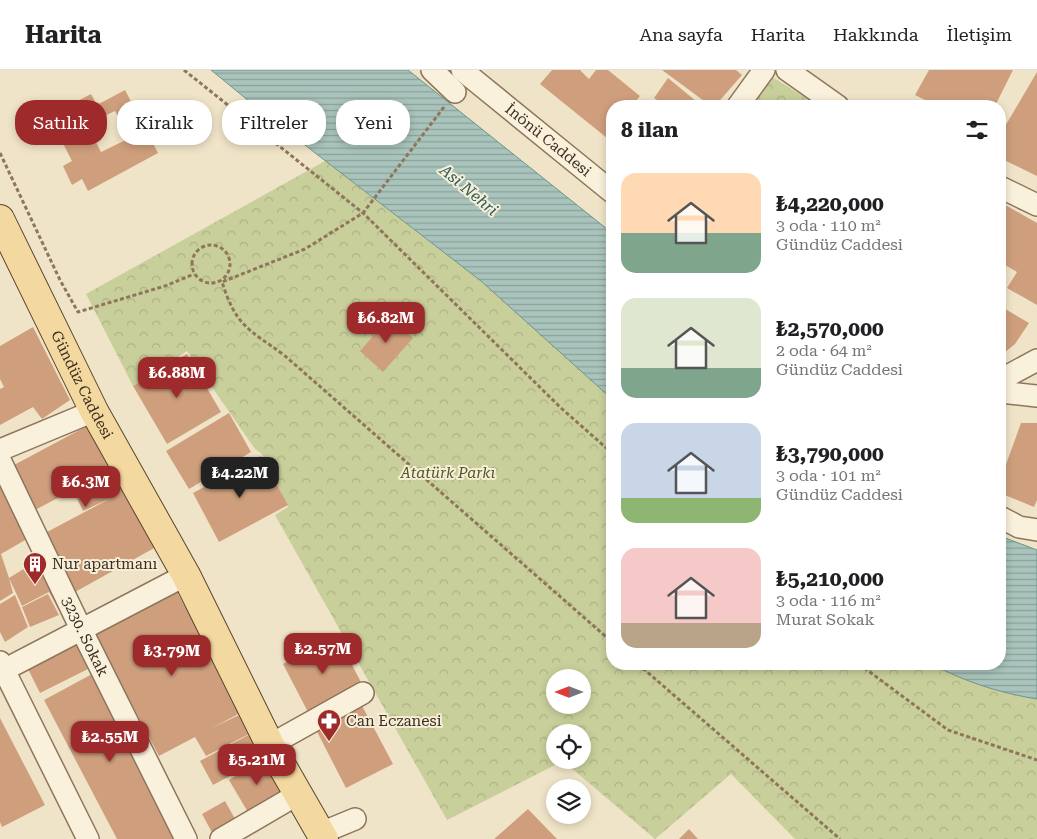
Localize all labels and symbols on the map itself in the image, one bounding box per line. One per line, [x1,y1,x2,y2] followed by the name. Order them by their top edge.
[502,100,595,180] street label: İnönü Caddesi
[436,160,502,220] water label: Asi Nehri
[345,302,427,344] pin: ₺6.82M
[47,328,117,442] street label: Gündüz Caddesi
[136,356,218,399] pin: ₺6.88M
[199,456,281,499] pin: ₺4.22M
[400,464,495,482] park label: Atatürk Parkı
[51,466,121,508] pin: ₺6.3M
[22,551,48,585] building icon: Nur apartmanı
[52,555,158,573] place label: Nur apartmanı
[58,594,113,680] street label: 3230. Sokak
[282,632,364,675] pin: ₺2.57M
[131,634,213,677] pin: ₺3.79M
[546,669,591,714] north arrow
[316,708,342,742] pharmacy icon: Can Eczanesi
[346,712,442,730] place label: Can Eczanesi
[69,720,151,763] pin: ₺2.55M
[216,744,298,786] pin: ₺5.21M

